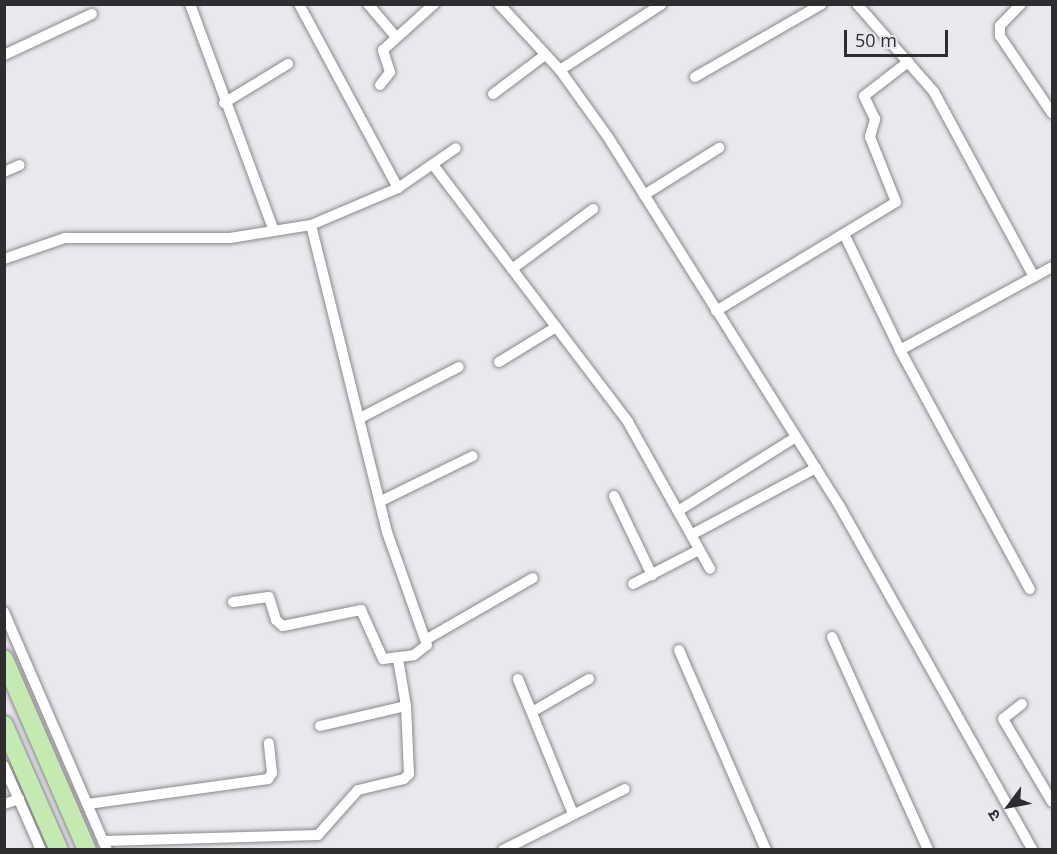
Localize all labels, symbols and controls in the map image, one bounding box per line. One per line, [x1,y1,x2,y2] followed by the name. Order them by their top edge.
[847,18,950,56] scale bar
[855,28,897,52] text: 50 m
[979,776,1039,836] north arrow
[982,806,1006,825] text: उ

